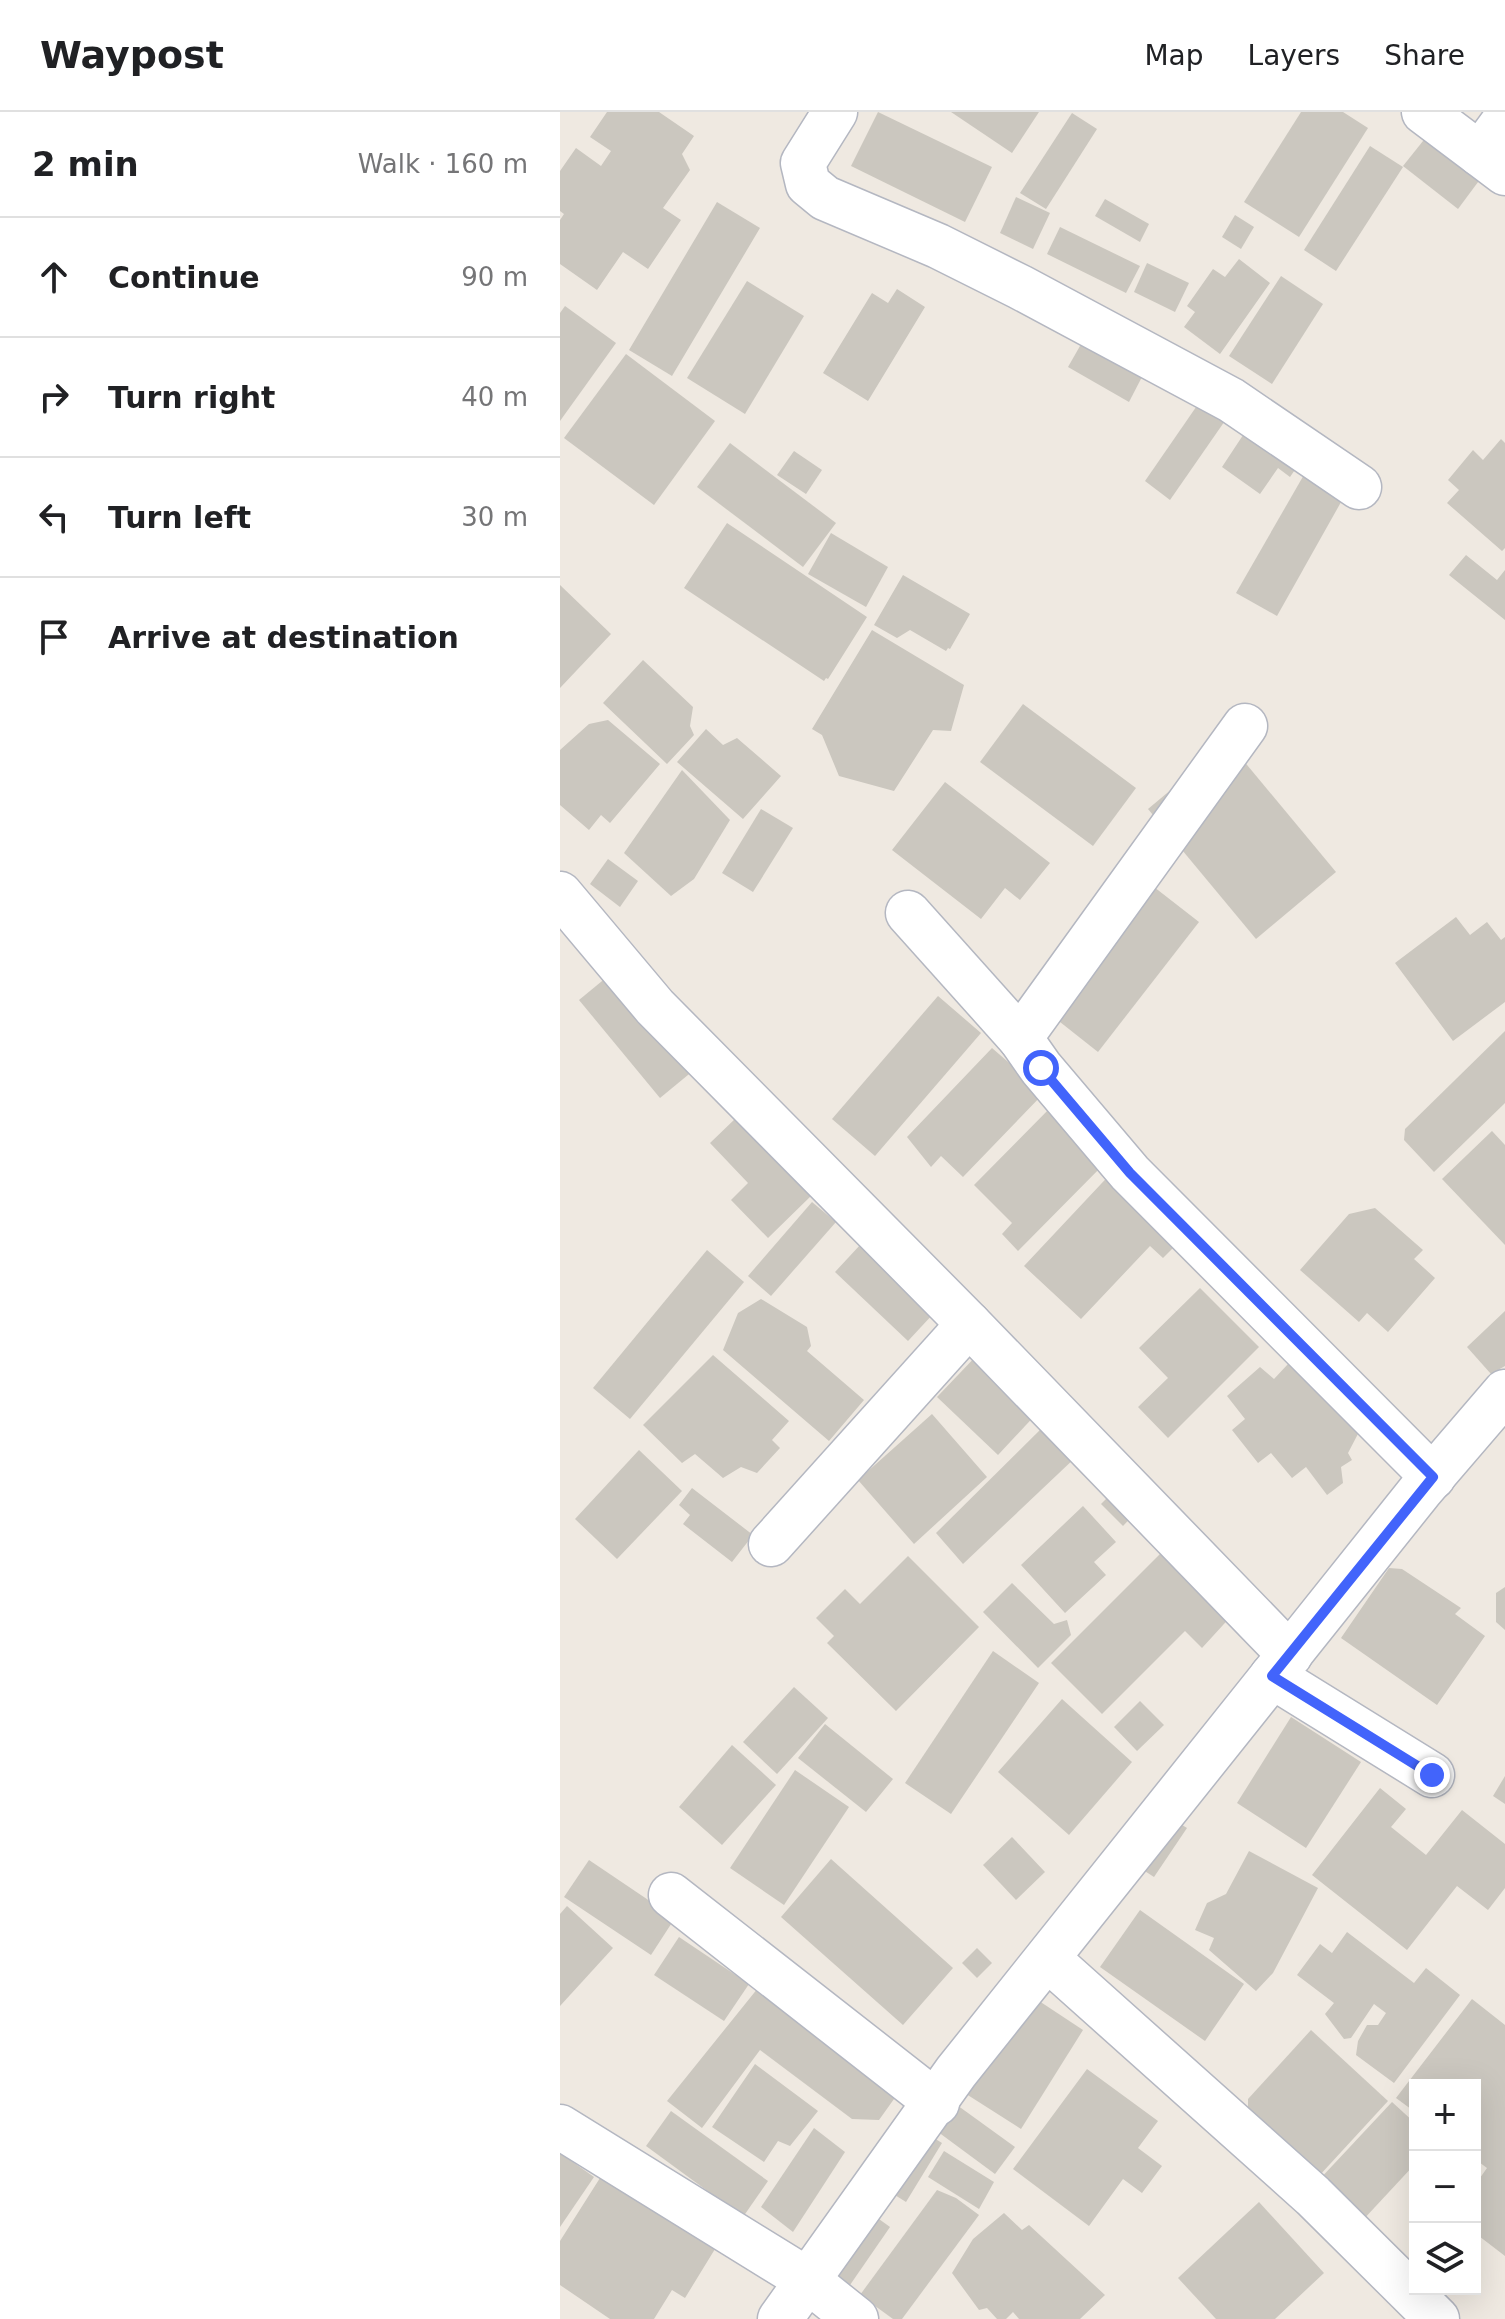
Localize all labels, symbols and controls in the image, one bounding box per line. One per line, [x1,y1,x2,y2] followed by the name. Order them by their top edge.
[40,33,224,77] text: Waypost
[1144,39,1204,72] text: Map
[1248,39,1340,72] text: Layers
[1384,39,1465,72] text: Share
[32,144,139,184] text: 2 min
[358,149,528,179] text: Walk · 160 m
[32,255,76,299] icon: ahead
[108,260,260,295] text: Continue
[461,262,528,292] text: 90 m
[32,375,76,419] icon: right
[108,380,275,415] text: Turn right
[461,382,528,412] text: 40 m
[32,495,76,539] icon: left
[108,500,251,535] text: Turn left
[461,502,528,532] text: 30 m
[32,615,76,659] icon: arrive
[108,620,459,655] text: Arrive at destination
[1023,1050,1059,1086] route start
[1414,1757,1450,1793] route end
[1409,2079,1481,2295] map controls
[1409,2079,1481,2151] button: +
[1409,2151,1481,2223] button: −
[1409,2223,1481,2295] button: layers

